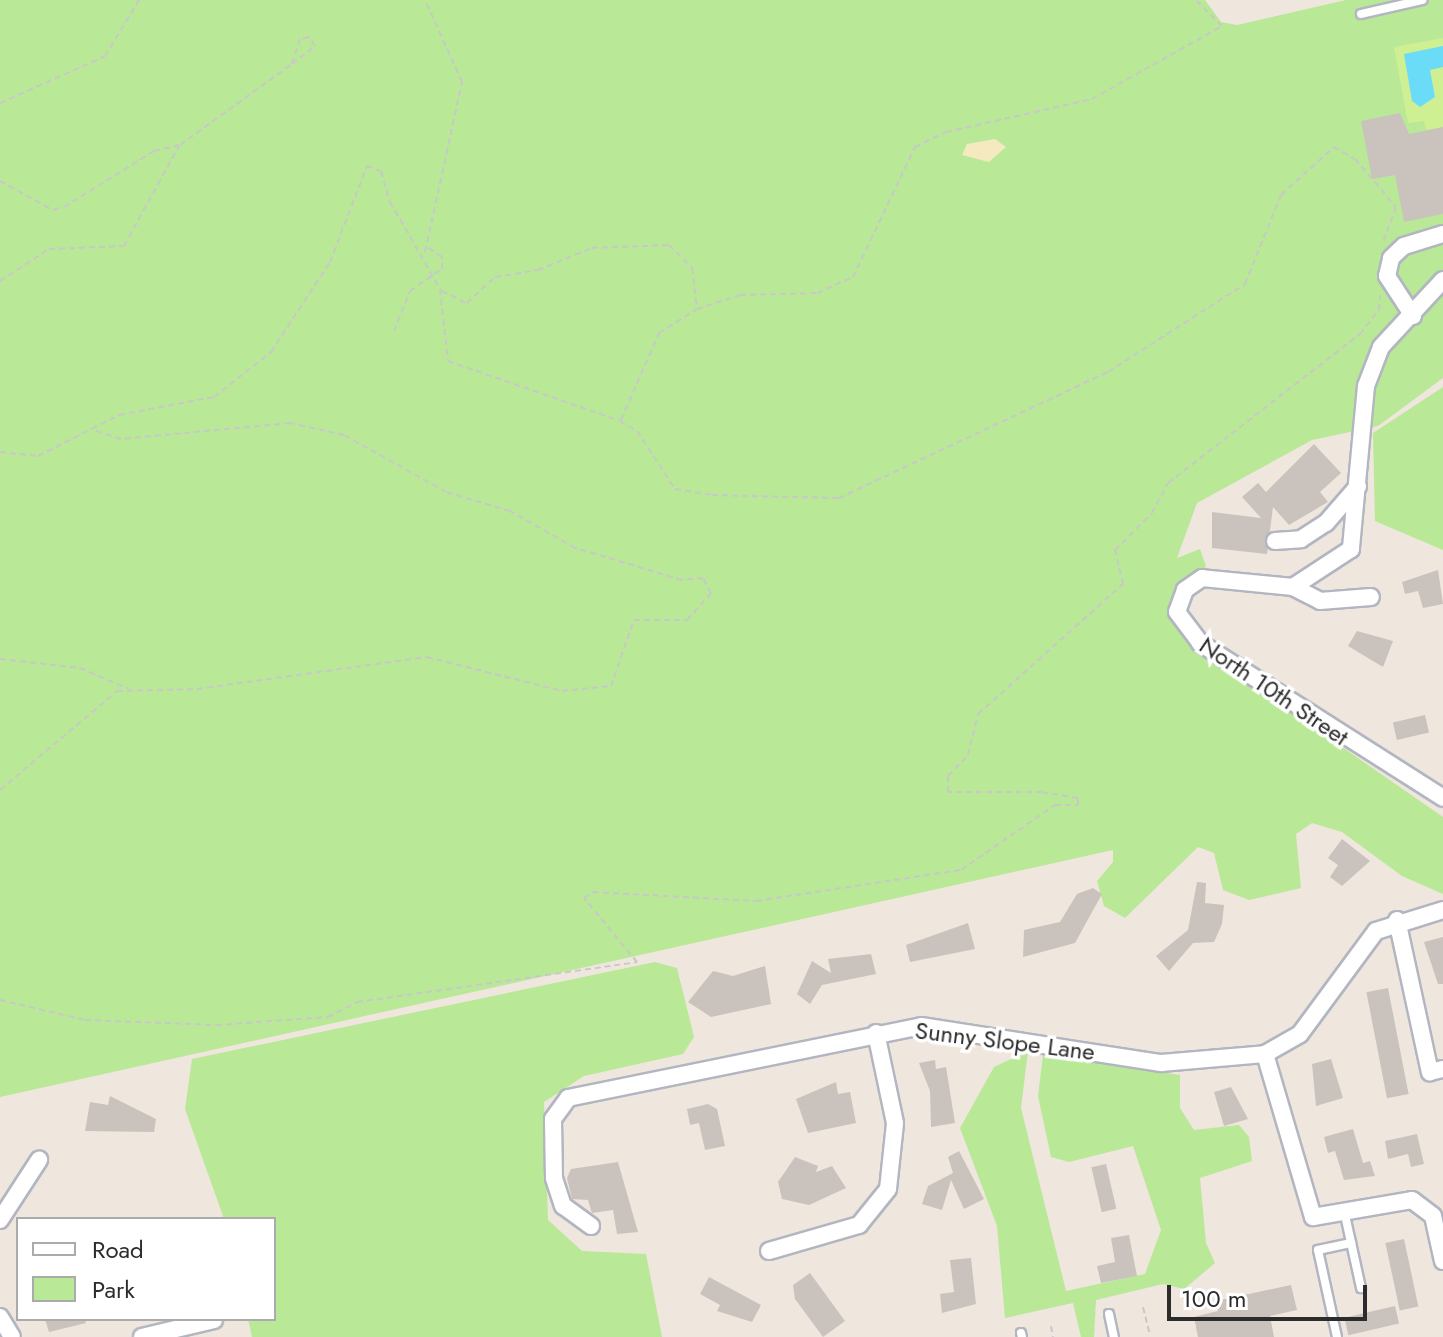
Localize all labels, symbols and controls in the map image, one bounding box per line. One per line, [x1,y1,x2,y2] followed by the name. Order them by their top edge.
[1194,631,1354,751] street label: North 10th Street
[913,1016,1097,1066] street label: Sunny Slope Lane
[16,1217,276,1321] legend
[92,1232,144,1267] text: Road
[1171,1269,1371,1319] scale bar
[92,1272,135,1307] text: Park
[1181,1281,1247,1316] text: 100 m

